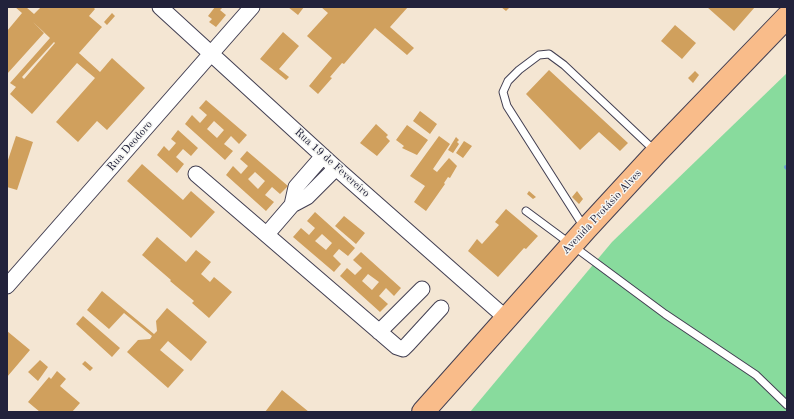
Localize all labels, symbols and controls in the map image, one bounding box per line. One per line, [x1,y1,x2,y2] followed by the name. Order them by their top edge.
[105,118,155,174] street label: Rua Deodoro
[292,126,372,200] street label: Rua 19 de Fevereiro
[559,167,645,257] street label: Avenida Protásio Alves

